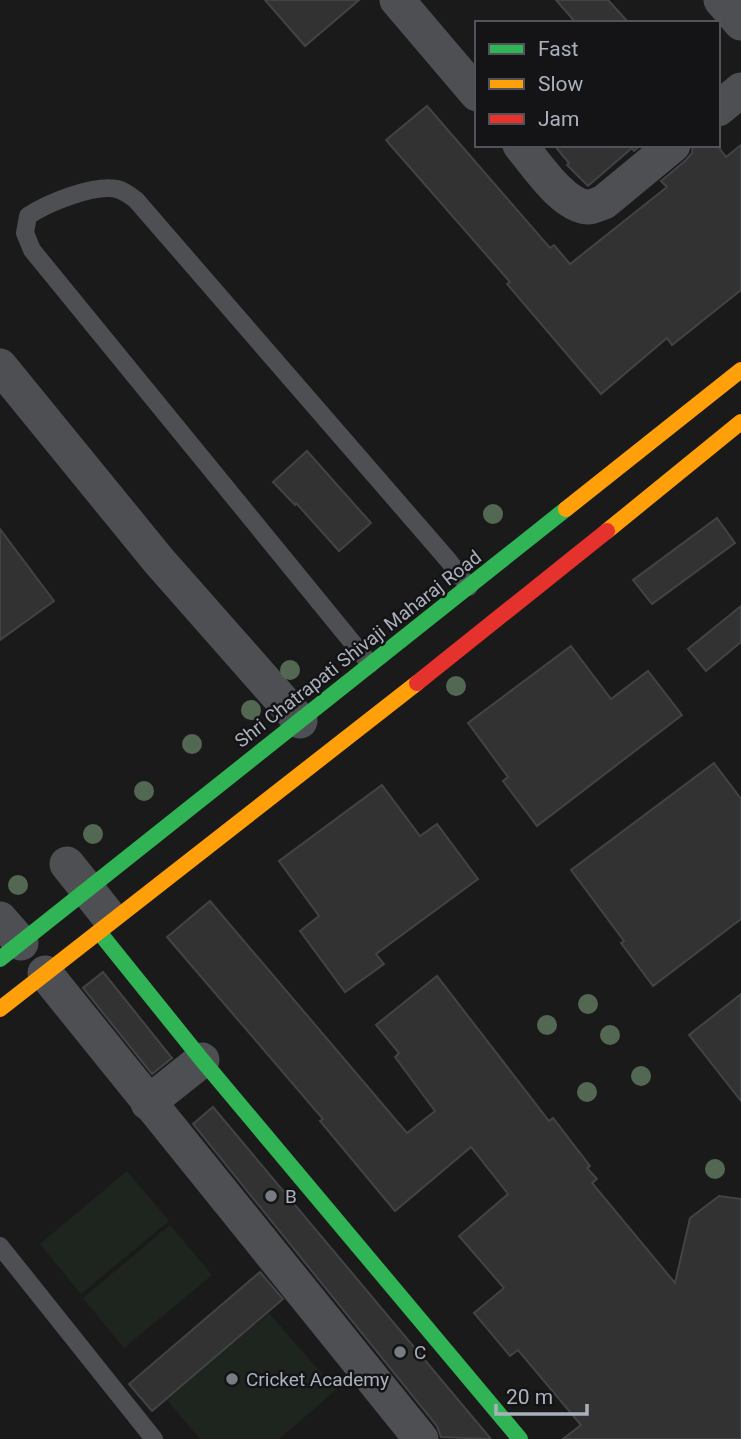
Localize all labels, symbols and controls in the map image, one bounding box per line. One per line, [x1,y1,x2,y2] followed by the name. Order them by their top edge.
[475,21,720,147] legend
[538,37,579,61] text: Fast
[538,72,584,96] text: Slow
[538,107,579,131] text: Jam
[230,546,486,752] street label: Shri Chatrapati Shivaji Maharaj Road
[285,1185,297,1208] place label: B
[263,1188,279,1204] marker: B
[414,1341,426,1364] place label: C
[392,1344,408,1360] marker: C
[246,1368,389,1391] place label: Cricket Academy
[224,1371,240,1387] marker: Cricket Academy
[496,1372,587,1416] scale bar
[506,1385,553,1409] text: 20 m

